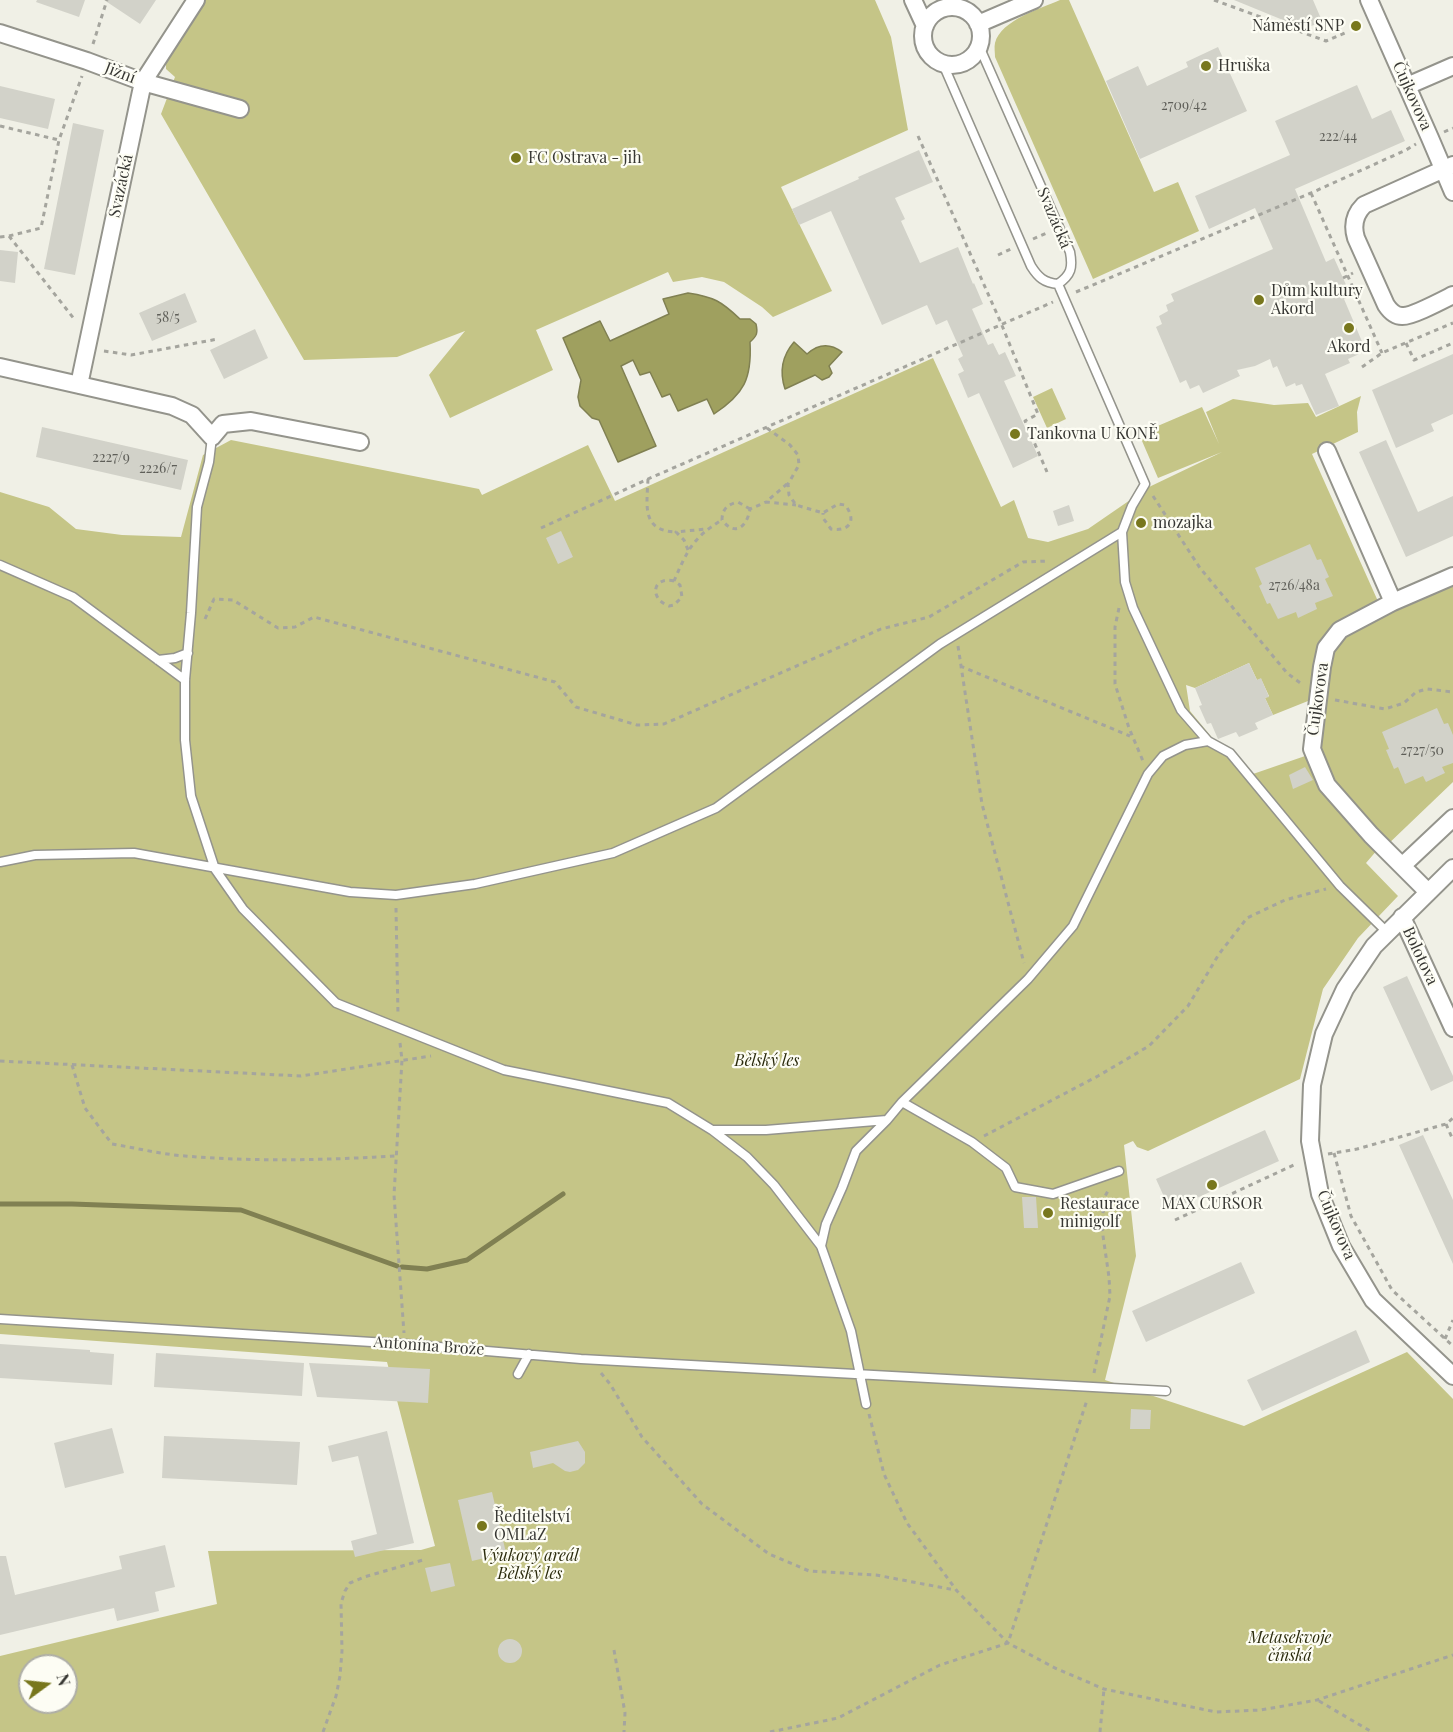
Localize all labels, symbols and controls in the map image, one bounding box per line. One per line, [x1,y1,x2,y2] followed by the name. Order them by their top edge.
[1252,16,1344,36] place label: Náměstí SNP
[1349,19,1363,33] marker: Náměstí SNP
[1218,56,1270,76] place label: Hruška
[102,58,138,88] street label: Jižní
[1388,58,1436,134] street label: Čujkovova
[1199,59,1213,73] marker: Hruška
[1161,98,1207,114] house number: 2709/42
[1319,129,1357,145] house number: 222/44
[528,148,642,168] place label: FC Ostrava - jih
[509,151,523,165] marker: FC Ostrava - jih
[105,153,137,219] street label: Svazácká
[1033,185,1075,251] street label: Svazácká
[1271,281,1363,319] place label: Dům kultury Akord
[1252,293,1266,307] marker: Dům kultury Akord
[156,310,180,326] house number: 58/5
[1342,321,1356,335] marker: Akord
[1327,337,1371,357] place label: Akord
[1027,424,1158,444] place label: Tankovna U KONĚ
[1008,427,1022,441] marker: Tankovna U KONĚ
[92,450,130,466] house number: 2227/9
[139,461,177,477] house number: 2226/7
[1153,513,1212,533] place label: mozajka
[1134,516,1148,530] marker: mozajka
[1268,578,1320,594] house number: 2726/48a
[1303,661,1333,737] street label: Čujkovova
[1400,743,1444,759] house number: 2727/50
[1398,924,1442,988] street label: Bolotova
[735,1051,799,1071] park label: Bělský les
[1205,1178,1219,1192] marker: MAX CURSOR
[1313,1187,1359,1263] street label: Čujkovova
[1060,1194,1140,1232] place label: Restaurace minigolf
[1161,1194,1263,1214] place label: MAX CURSOR
[1041,1206,1055,1220] marker: Restaurace minigolf
[373,1333,485,1359] street label: Antonína Brože
[494,1507,570,1545] place label: Ředitelství OMLaZ
[475,1519,489,1533] marker: Ředitelství OMLaZ
[481,1546,579,1584] park label: Výukový areál Bělský les
[1249,1628,1331,1666] park label: Metasekvoje čínská
[18,1654,78,1714] north arrow
[52,1671,76,1688] text: N

